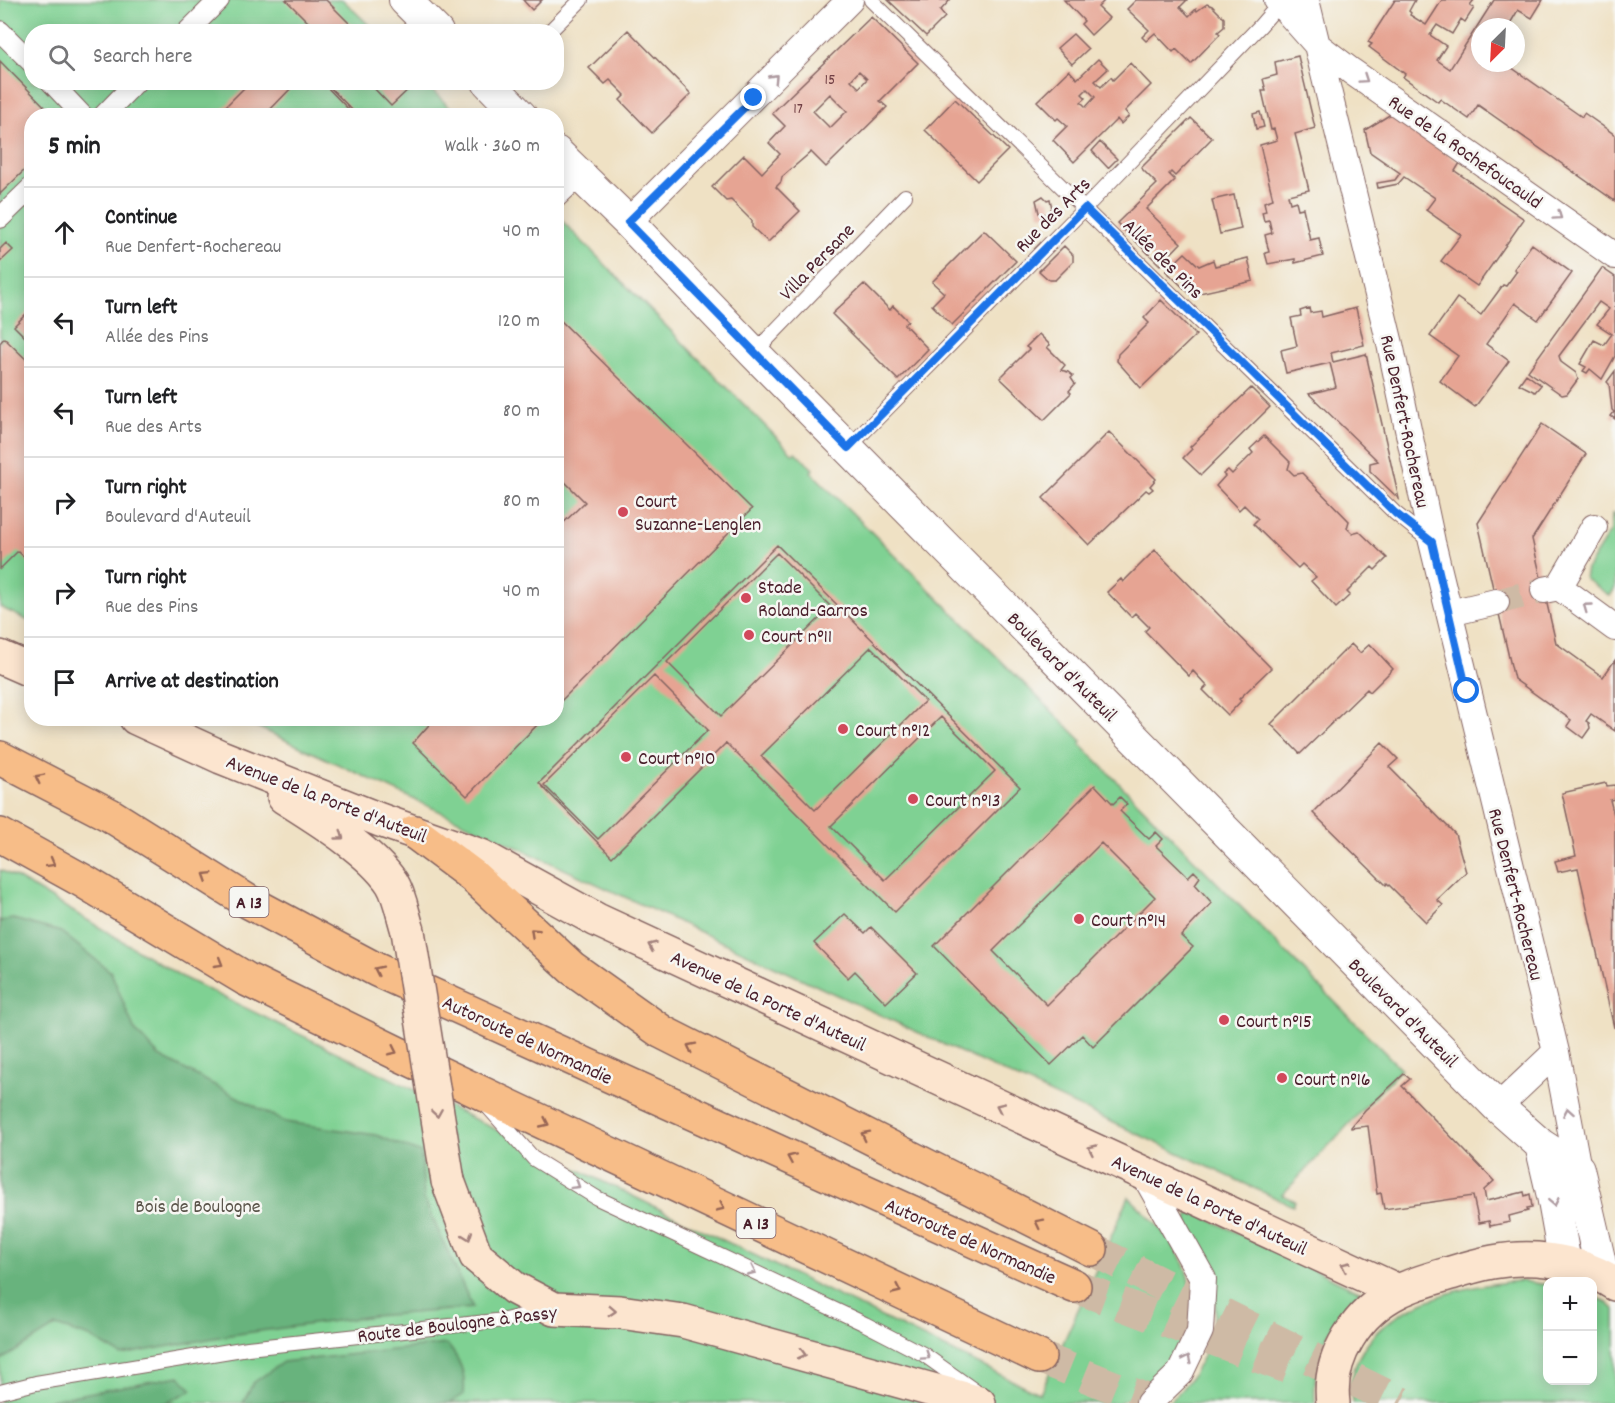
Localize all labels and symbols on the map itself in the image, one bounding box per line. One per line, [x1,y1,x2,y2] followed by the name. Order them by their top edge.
[1471,18,1525,72] north arrow
[825,69,835,92] house number: 15
[1357,72,1368,83] one-way arrow
[767,74,778,85] one-way arrow
[740,84,766,110] route end
[1381,90,1547,217] street label: Rue de la Rochefoucauld
[793,98,803,121] house number: 17
[1010,172,1098,260] street label: Rue des Arts
[1551,209,1562,220] one-way arrow
[1115,213,1209,307] street label: Allée des Pins
[774,218,862,308] street label: Villa Persane
[1371,332,1435,511] street label: Rue Denfert-Rochereau
[635,489,761,540] place label: Court Suzanne-Lenglen
[616,505,630,519] marker: Court Suzanne-Lenglen
[758,575,868,626] place label: Stade Roland-Garros
[739,591,753,605] marker: Stade Roland-Garros
[1582,604,1593,615] one-way arrow
[999,607,1122,730] street label: Boulevard d'Auteuil
[761,624,832,652] place label: Court n°11
[742,628,756,642] marker: Court n°11
[1453,677,1479,703] route start
[855,718,931,746] place label: Court n°12
[836,722,850,736] marker: Court n°12
[638,746,716,774] place label: Court n°10
[221,750,431,852] street label: Avenue de la Porte d'Auteuil
[619,750,633,764] marker: Court n°10
[34,774,45,785] one-way arrow
[925,788,1001,816] place label: Court n°13
[906,792,920,806] marker: Court n°13
[1479,806,1549,984] street label: Rue Denfert-Rochereau
[334,828,345,839] one-way arrow
[45,856,55,867] one-way arrow
[203,871,213,883] one-way arrow
[230,887,268,917] road number: A 13
[1091,908,1166,936] place label: Court n°14
[1072,912,1086,926] marker: Court n°14
[530,928,541,939] one-way arrow
[647,941,658,953] one-way arrow
[665,945,870,1061] street label: Avenue de la Porte d'Auteuil
[1340,953,1463,1076] street label: Boulevard d'Auteuil
[213,955,223,967] one-way arrow
[373,966,384,977] one-way arrow
[437,990,617,1094] street label: Autoroute de Normandie
[1236,1009,1312,1037] place label: Court n°15
[1217,1013,1231,1027] marker: Court n°15
[686,1043,697,1054] one-way arrow
[386,1044,397,1055] one-way arrow
[1294,1067,1371,1095] place label: Court n°16
[1275,1071,1289,1085] marker: Court n°16
[996,1102,1007,1114] one-way arrow
[1562,1107,1574,1116] one-way arrow
[431,1108,443,1117] one-way arrow
[539,1116,550,1128] one-way arrow
[860,1131,871,1142] one-way arrow
[1087,1145,1098,1157] one-way arrow
[1106,1149,1311,1265] street label: Avenue de la Porte d'Auteuil
[786,1154,797,1166] one-way arrow
[570,1178,580,1190] one-way arrow
[880,1192,1060,1293] street label: Autoroute de Normandie
[135,1194,261,1222] park label: Bois de Boulogne
[1547,1197,1560,1207] one-way arrow
[715,1199,726,1211] one-way arrow
[736,1208,776,1238] road number: A 13
[1034,1219,1045,1230] one-way arrow
[461,1230,474,1241] one-way arrow
[1341,1261,1352,1273] one-way arrow
[745,1263,756,1275] one-way arrow
[891,1283,902,1295] one-way arrow
[356,1300,560,1352] street label: Route de Boulogne à Passy
[608,1305,617,1318] one-way arrow
[796,1347,807,1359] one-way arrow
[920,1349,931,1360] one-way arrow
[1179,1354,1191,1365] one-way arrow

